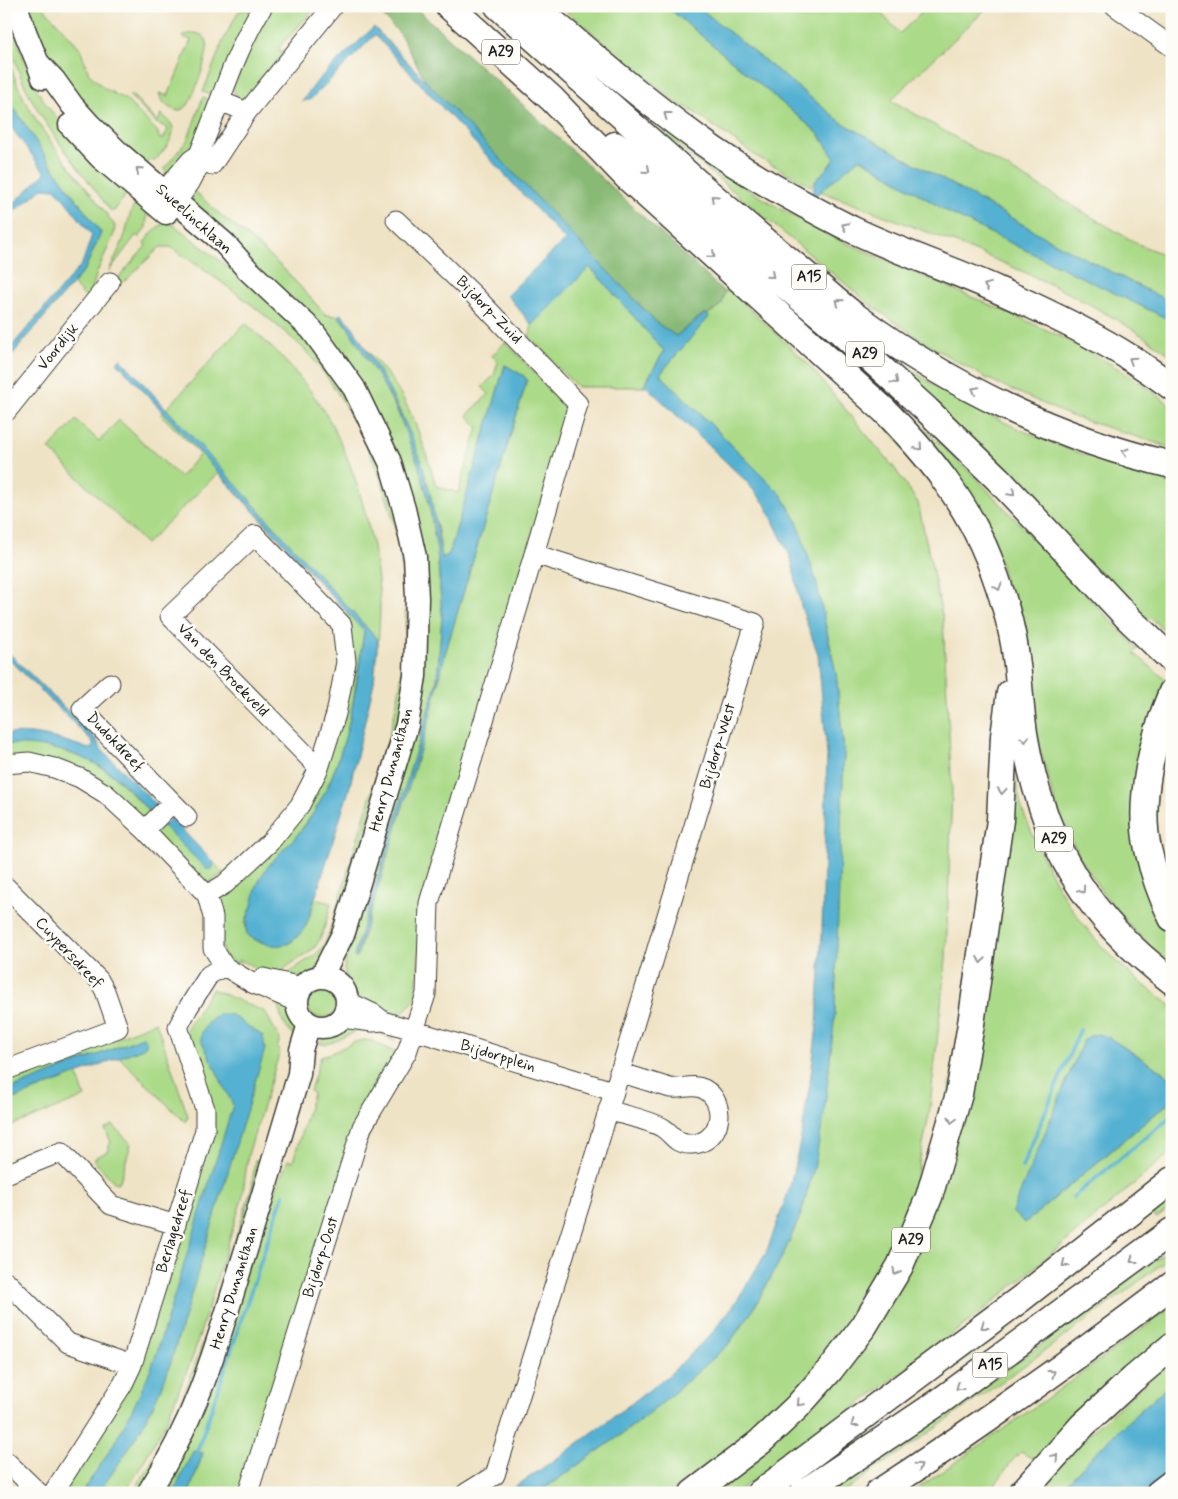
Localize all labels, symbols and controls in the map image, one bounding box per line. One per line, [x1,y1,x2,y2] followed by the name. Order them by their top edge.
[482,40,520,64] road number: A29
[664,112,673,121] one-way arrow
[641,164,650,173] one-way arrow
[136,167,145,176] one-way arrow
[151,179,237,259] street label: Sweelincklaan
[710,195,719,204] one-way arrow
[841,222,850,232] one-way arrow
[707,249,716,258] one-way arrow
[792,264,826,290] road number: A15
[766,269,775,278] one-way arrow
[451,271,527,349] street label: Bijdorp-Zuid
[984,281,992,291] one-way arrow
[835,299,844,308] one-way arrow
[32,319,84,375] street label: Voordijk
[846,342,884,366] road number: A29
[1128,356,1137,366] one-way arrow
[889,375,898,384] one-way arrow
[971,386,980,396] one-way arrow
[913,441,922,450] one-way arrow
[1121,448,1129,458] one-way arrow
[1006,488,1015,497] one-way arrow
[992,582,1002,591] one-way arrow
[173,618,273,722] street label: Van den Broekveld
[695,701,741,791] street label: Bijdorp-West
[364,706,418,834] street label: Henry Dunantlaan
[81,708,149,776] street label: Dudokdreef
[1020,735,1030,744] one-way arrow
[996,788,1007,796] one-way arrow
[1035,826,1073,852] road number: A29
[1076,884,1085,894] one-way arrow
[30,913,108,993] street label: Cuypersdreef
[976,957,987,965] one-way arrow
[458,1035,538,1077] street label: Bijdorpplein
[947,1116,958,1125] one-way arrow
[151,1186,197,1275] street label: Berlagedreef
[298,1214,344,1300] street label: Bijdorp-Oost
[205,1224,263,1352] street label: Henry Dunantlaan
[892,1228,930,1252] road number: A29
[1130,1255,1139,1263] one-way arrow
[1062,1259,1071,1267] one-way arrow
[892,1267,902,1276] one-way arrow
[981,1321,990,1329] one-way arrow
[972,1352,1008,1378] road number: A15
[1047,1370,1056,1380] one-way arrow
[955,1381,965,1390] one-way arrow
[797,1397,806,1406] one-way arrow
[851,1418,860,1426] one-way arrow
[1049,1453,1058,1462] one-way arrow
[913,1463,923,1472] one-way arrow

